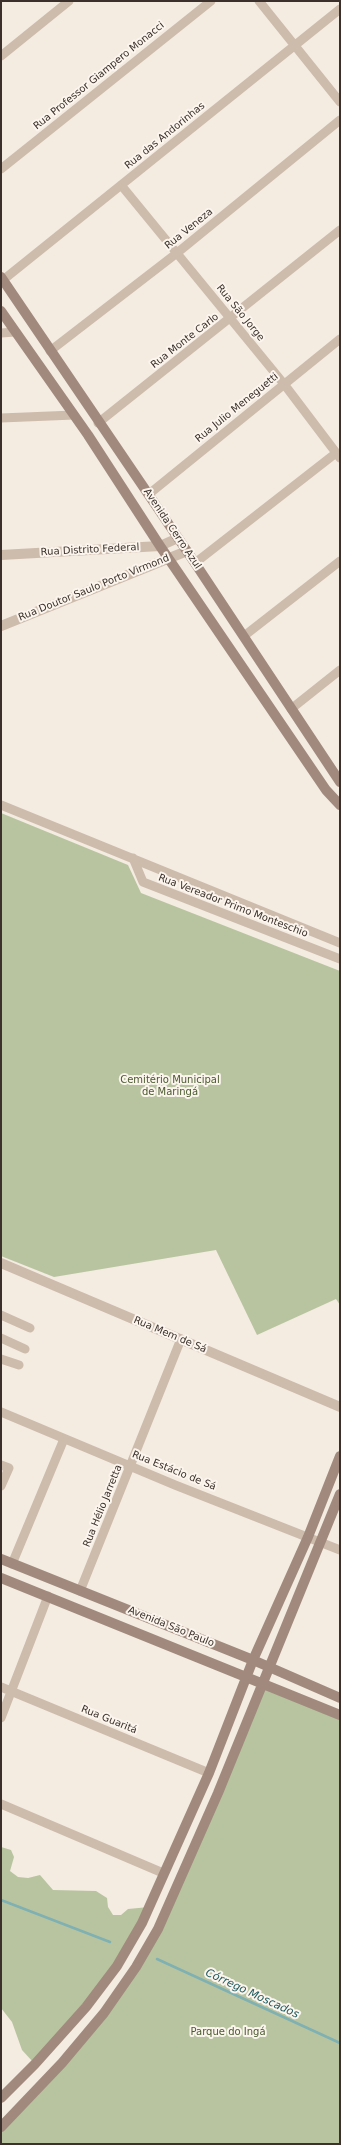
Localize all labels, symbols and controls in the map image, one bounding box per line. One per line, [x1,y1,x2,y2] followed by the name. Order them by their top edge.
[31,20,167,132] street label: Rua Professor Giampero Monacci
[123,100,207,172] street label: Rua das Andorinhas
[163,206,215,252] street label: Rua Veneza
[213,282,267,344] street label: Rua São Jorge
[149,311,221,371] street label: Rua Monte Carlo
[193,371,281,445] street label: Rua Julio Meneguetti
[141,486,203,572] street label: Avenida Cerro Azul
[40,541,140,559] street label: Rua Distrito Federal
[17,552,171,624] street label: Rua Doutor Saulo Porto Virmond
[157,872,309,940] street label: Rua Vereador Primo Monteschio
[120,1074,220,1098] park label: Cemitério Municipal de Maringá
[132,1314,208,1356] street label: Rua Mem de Sá
[130,1449,218,1493] street label: Rua Estácio de Sá
[81,1463,125,1549] street label: Rua Hélio Jarretta
[126,1604,216,1650] street label: Avenida São Paulo
[79,1703,139,1737] street label: Rua Guaritá
[203,1967,301,2021] water label: Córrego Moscados
[190,2026,266,2038] park label: Parque do Ingá

